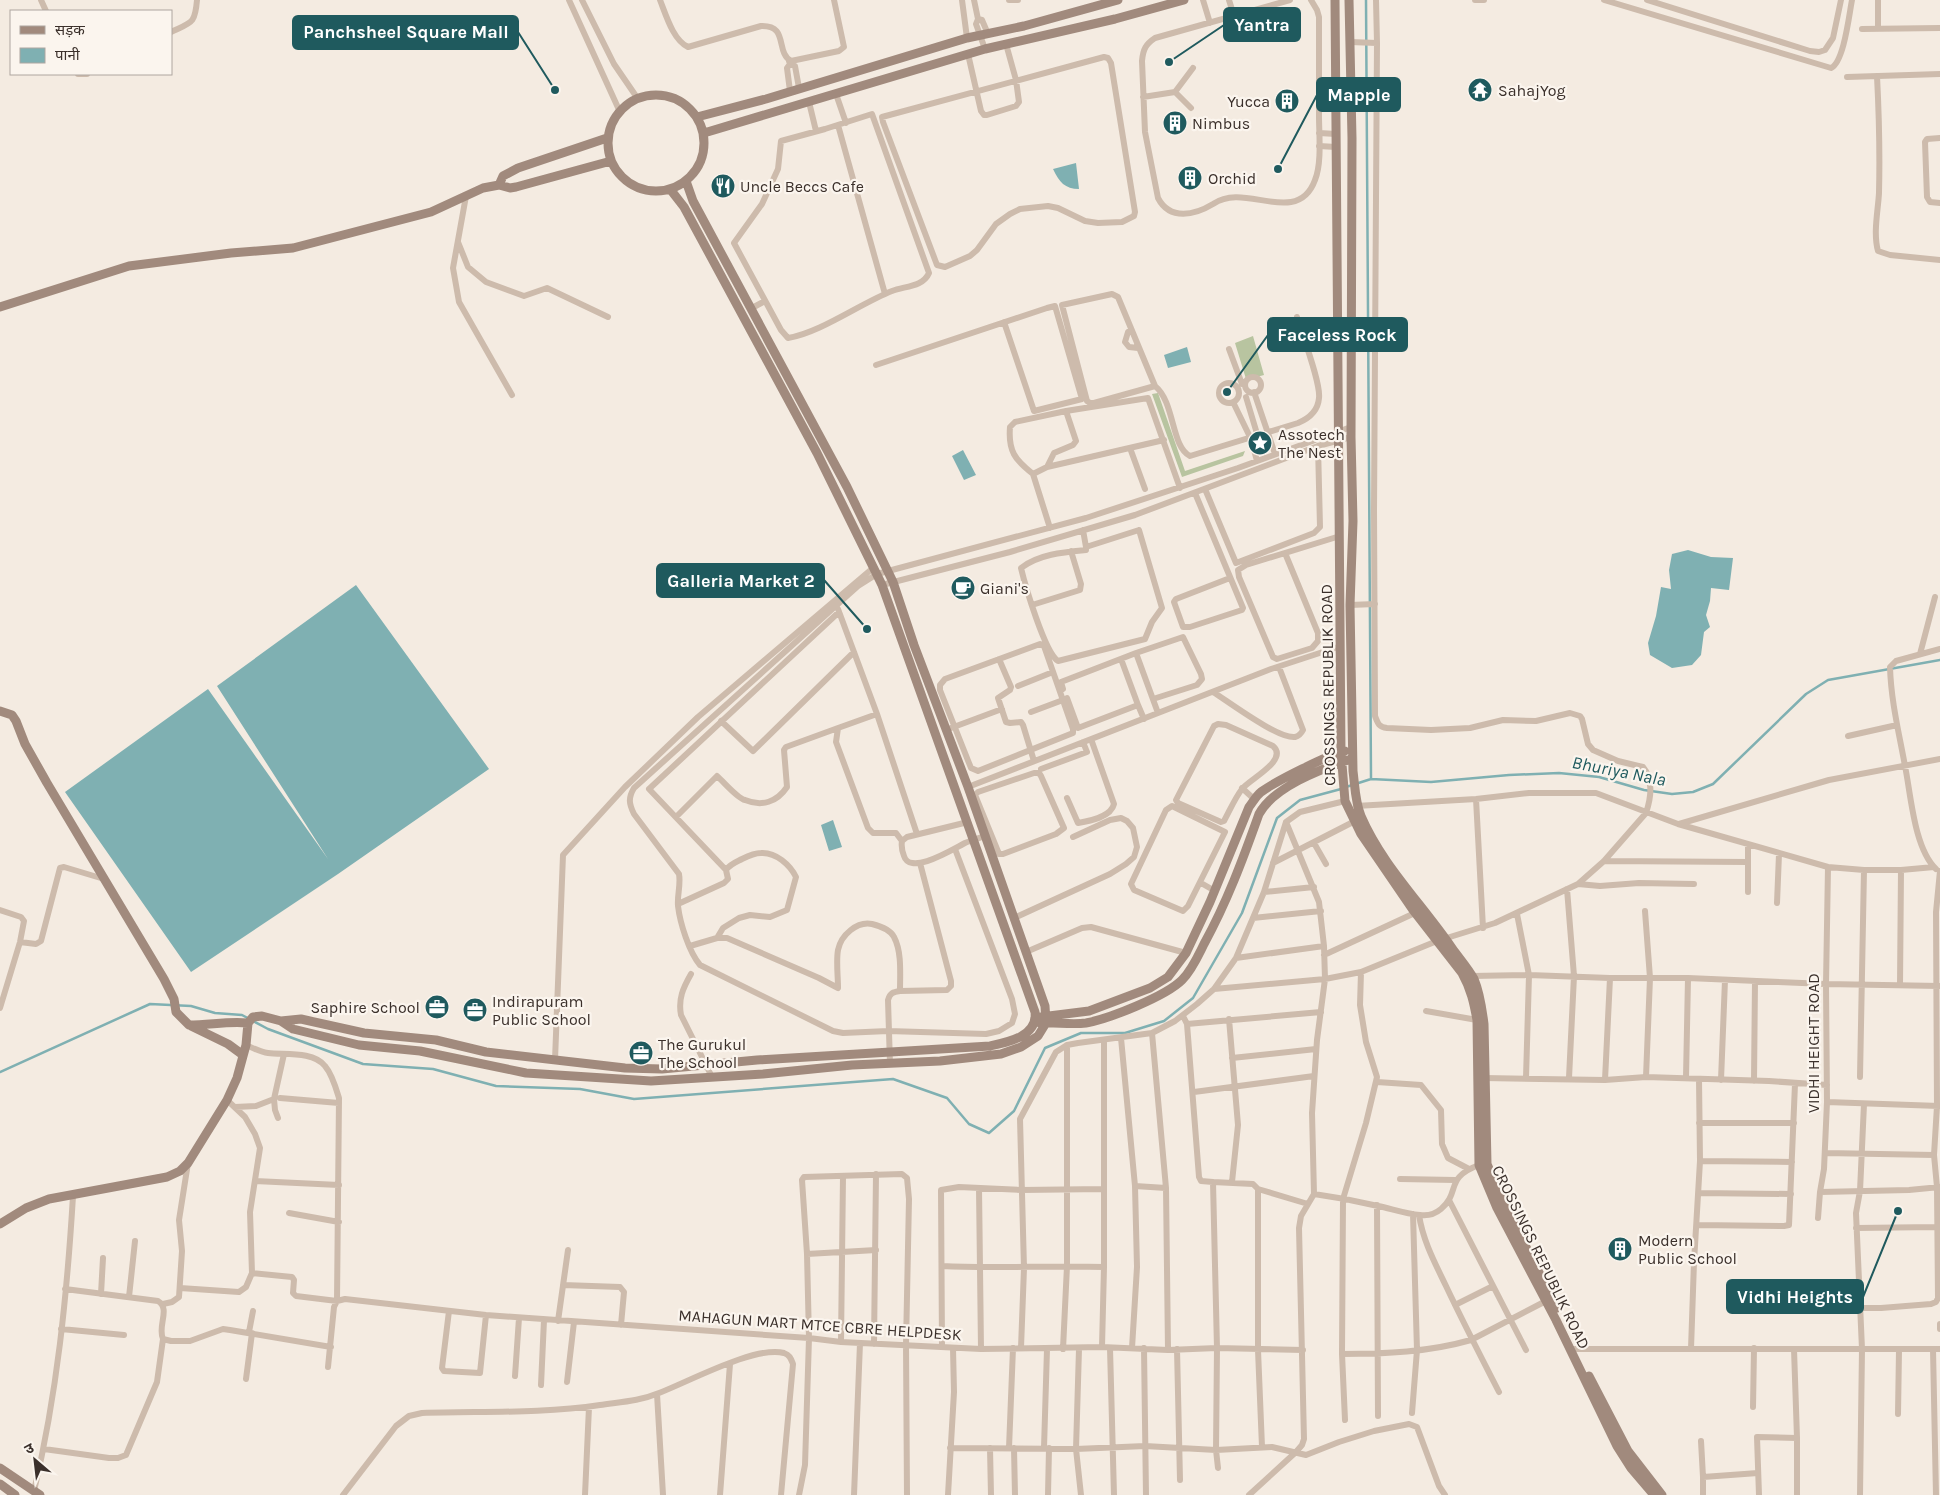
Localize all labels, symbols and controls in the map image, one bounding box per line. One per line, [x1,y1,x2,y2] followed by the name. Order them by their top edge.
[1224,8,1300,41] callout: Yantra
[10,10,172,75] legend
[1234,14,1290,36] text: Yantra
[293,16,518,49] callout: Panchsheel Square Mall
[55,21,85,39] text: सड़क
[303,21,509,43] text: Panchsheel Square Mall
[55,46,81,64] text: पानी
[1467,77,1493,103] temple icon: SahajYog
[1317,78,1400,111] callout: Mapple
[1498,81,1565,100] place label: SahajYog
[1327,84,1391,106] text: Mapple
[1274,88,1300,114] building icon: Yucca
[1227,92,1270,111] place label: Yucca
[1162,110,1188,136] building icon: Nimbus
[1192,114,1250,133] place label: Nimbus
[1177,165,1203,191] building icon: Orchid
[1208,169,1256,188] place label: Orchid
[710,173,736,199] restaurant icon: Uncle Beccs Cafe
[740,177,864,196] place label: Uncle Beccs Cafe
[1268,318,1407,351] callout: Faceless Rock
[1277,324,1397,346] text: Faceless Rock
[1278,425,1345,462] place label: Assotech The Nest
[1247,430,1273,456] place icon: Assotech The Nest
[657,564,824,597] callout: Galleria Market 2
[667,570,815,592] text: Galleria Market 2
[950,575,976,601] cafe icon: Giani's
[980,579,1029,598] place label: Giani's
[1317,584,1339,786] street label: CROSSINGS REPUBLIK ROAD
[1570,751,1668,791] water label: Bhuriya Nala
[1804,973,1823,1113] street label: VIDHI HEIGHT ROAD
[492,992,591,1029] place label: Indirapuram Public School
[424,994,450,1020] office icon: Saphire School
[462,997,488,1023] office icon: Indirapuram Public School
[310,998,420,1017] place label: Saphire School
[658,1035,746,1072] place label: The Gurukul The School
[628,1040,654,1066] office icon: The Gurukul The School
[1488,1162,1594,1352] street label: CROSSINGS REPUBLIK ROAD
[1638,1231,1737,1268] place label: Modern Public School
[1607,1236,1633,1262] building icon: Modern Public School
[1727,1280,1863,1313] callout: Vidhi Heights
[1737,1286,1853,1308] text: Vidhi Heights
[678,1306,963,1344] street label: MAHAGUN MART MTCE CBRE HELPDESK
[10,1435,60,1485] north arrow
[22,1439,37,1458] text: उ

